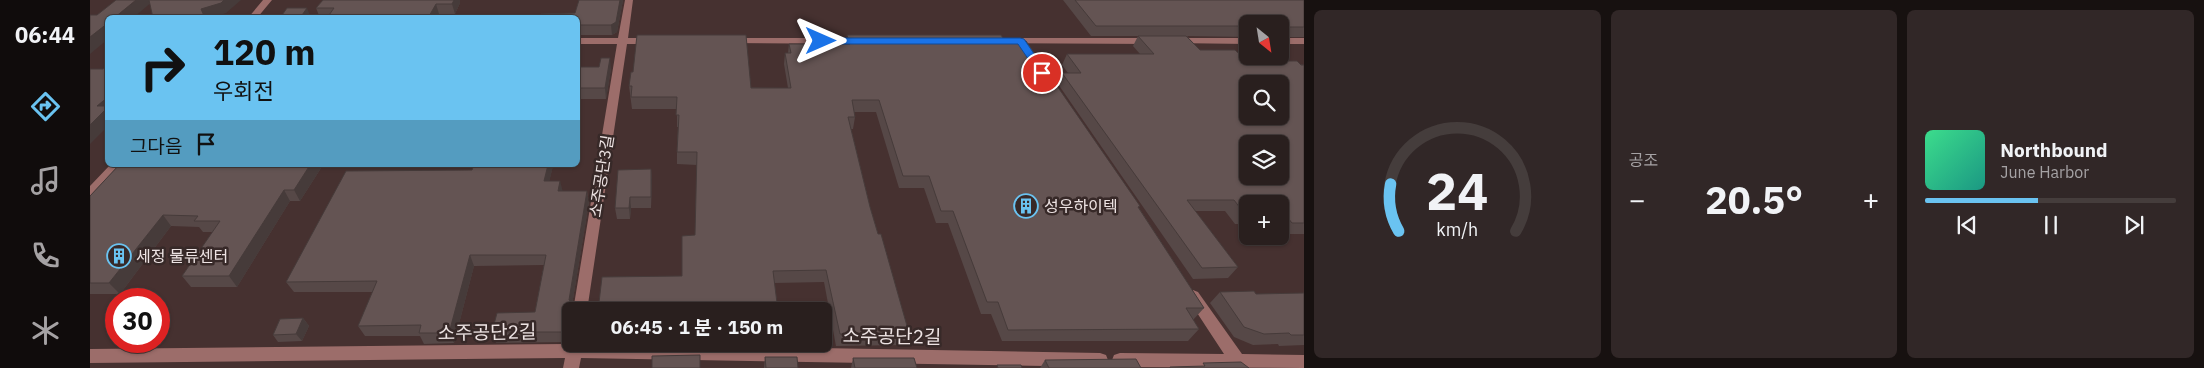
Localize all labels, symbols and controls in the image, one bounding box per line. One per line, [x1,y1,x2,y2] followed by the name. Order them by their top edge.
[794,14,846,66] position arrow
[1239,15,1289,65] north arrow
[1239,15,1289,245] map controls
[15,20,75,49] text: 06:44
[213,29,316,75] text: 120 m
[130,35,195,100] icon: right
[1021,52,1063,94] pin
[1028,59,1056,87] icon: arrive
[1239,75,1289,125] button: search
[213,76,274,105] text: 우회전
[28,89,63,124] icon: directions
[192,130,220,158] icon: arrive
[585,133,617,219] street label: 소주공단3길
[130,134,182,158] text: 그다음
[1239,135,1289,185] button: layers
[2000,138,2108,162] text: Northbound
[1629,150,1658,170] text: 공조
[1426,157,1489,224] text: 24
[2000,162,2089,182] text: June Harbor
[28,163,63,198] icon: music
[1705,175,1803,224] text: 20.5°
[1629,181,1645,218] text: −
[1863,181,1879,218] text: +
[1013,193,1039,219] building icon: 성우하이텍
[1239,195,1289,245] button: +
[1044,196,1118,216] place label: 성우하이텍
[1953,211,1981,239] icon: previous
[2037,211,2065,239] icon: pause
[2120,211,2148,239] icon: next
[1436,218,1478,241] text: km/h
[28,238,63,273] icon: phone
[106,243,132,269] building icon: 세정 물류센터
[136,246,228,266] place label: 세정 물류센터
[105,288,170,353] speed limit sign: 30
[28,313,63,348] icon: climate
[611,315,783,339] text: 06:45 · 1 분 · 150 m
[437,319,537,345] street label: 소주공단2길
[842,323,942,349] street label: 소주공단2길

